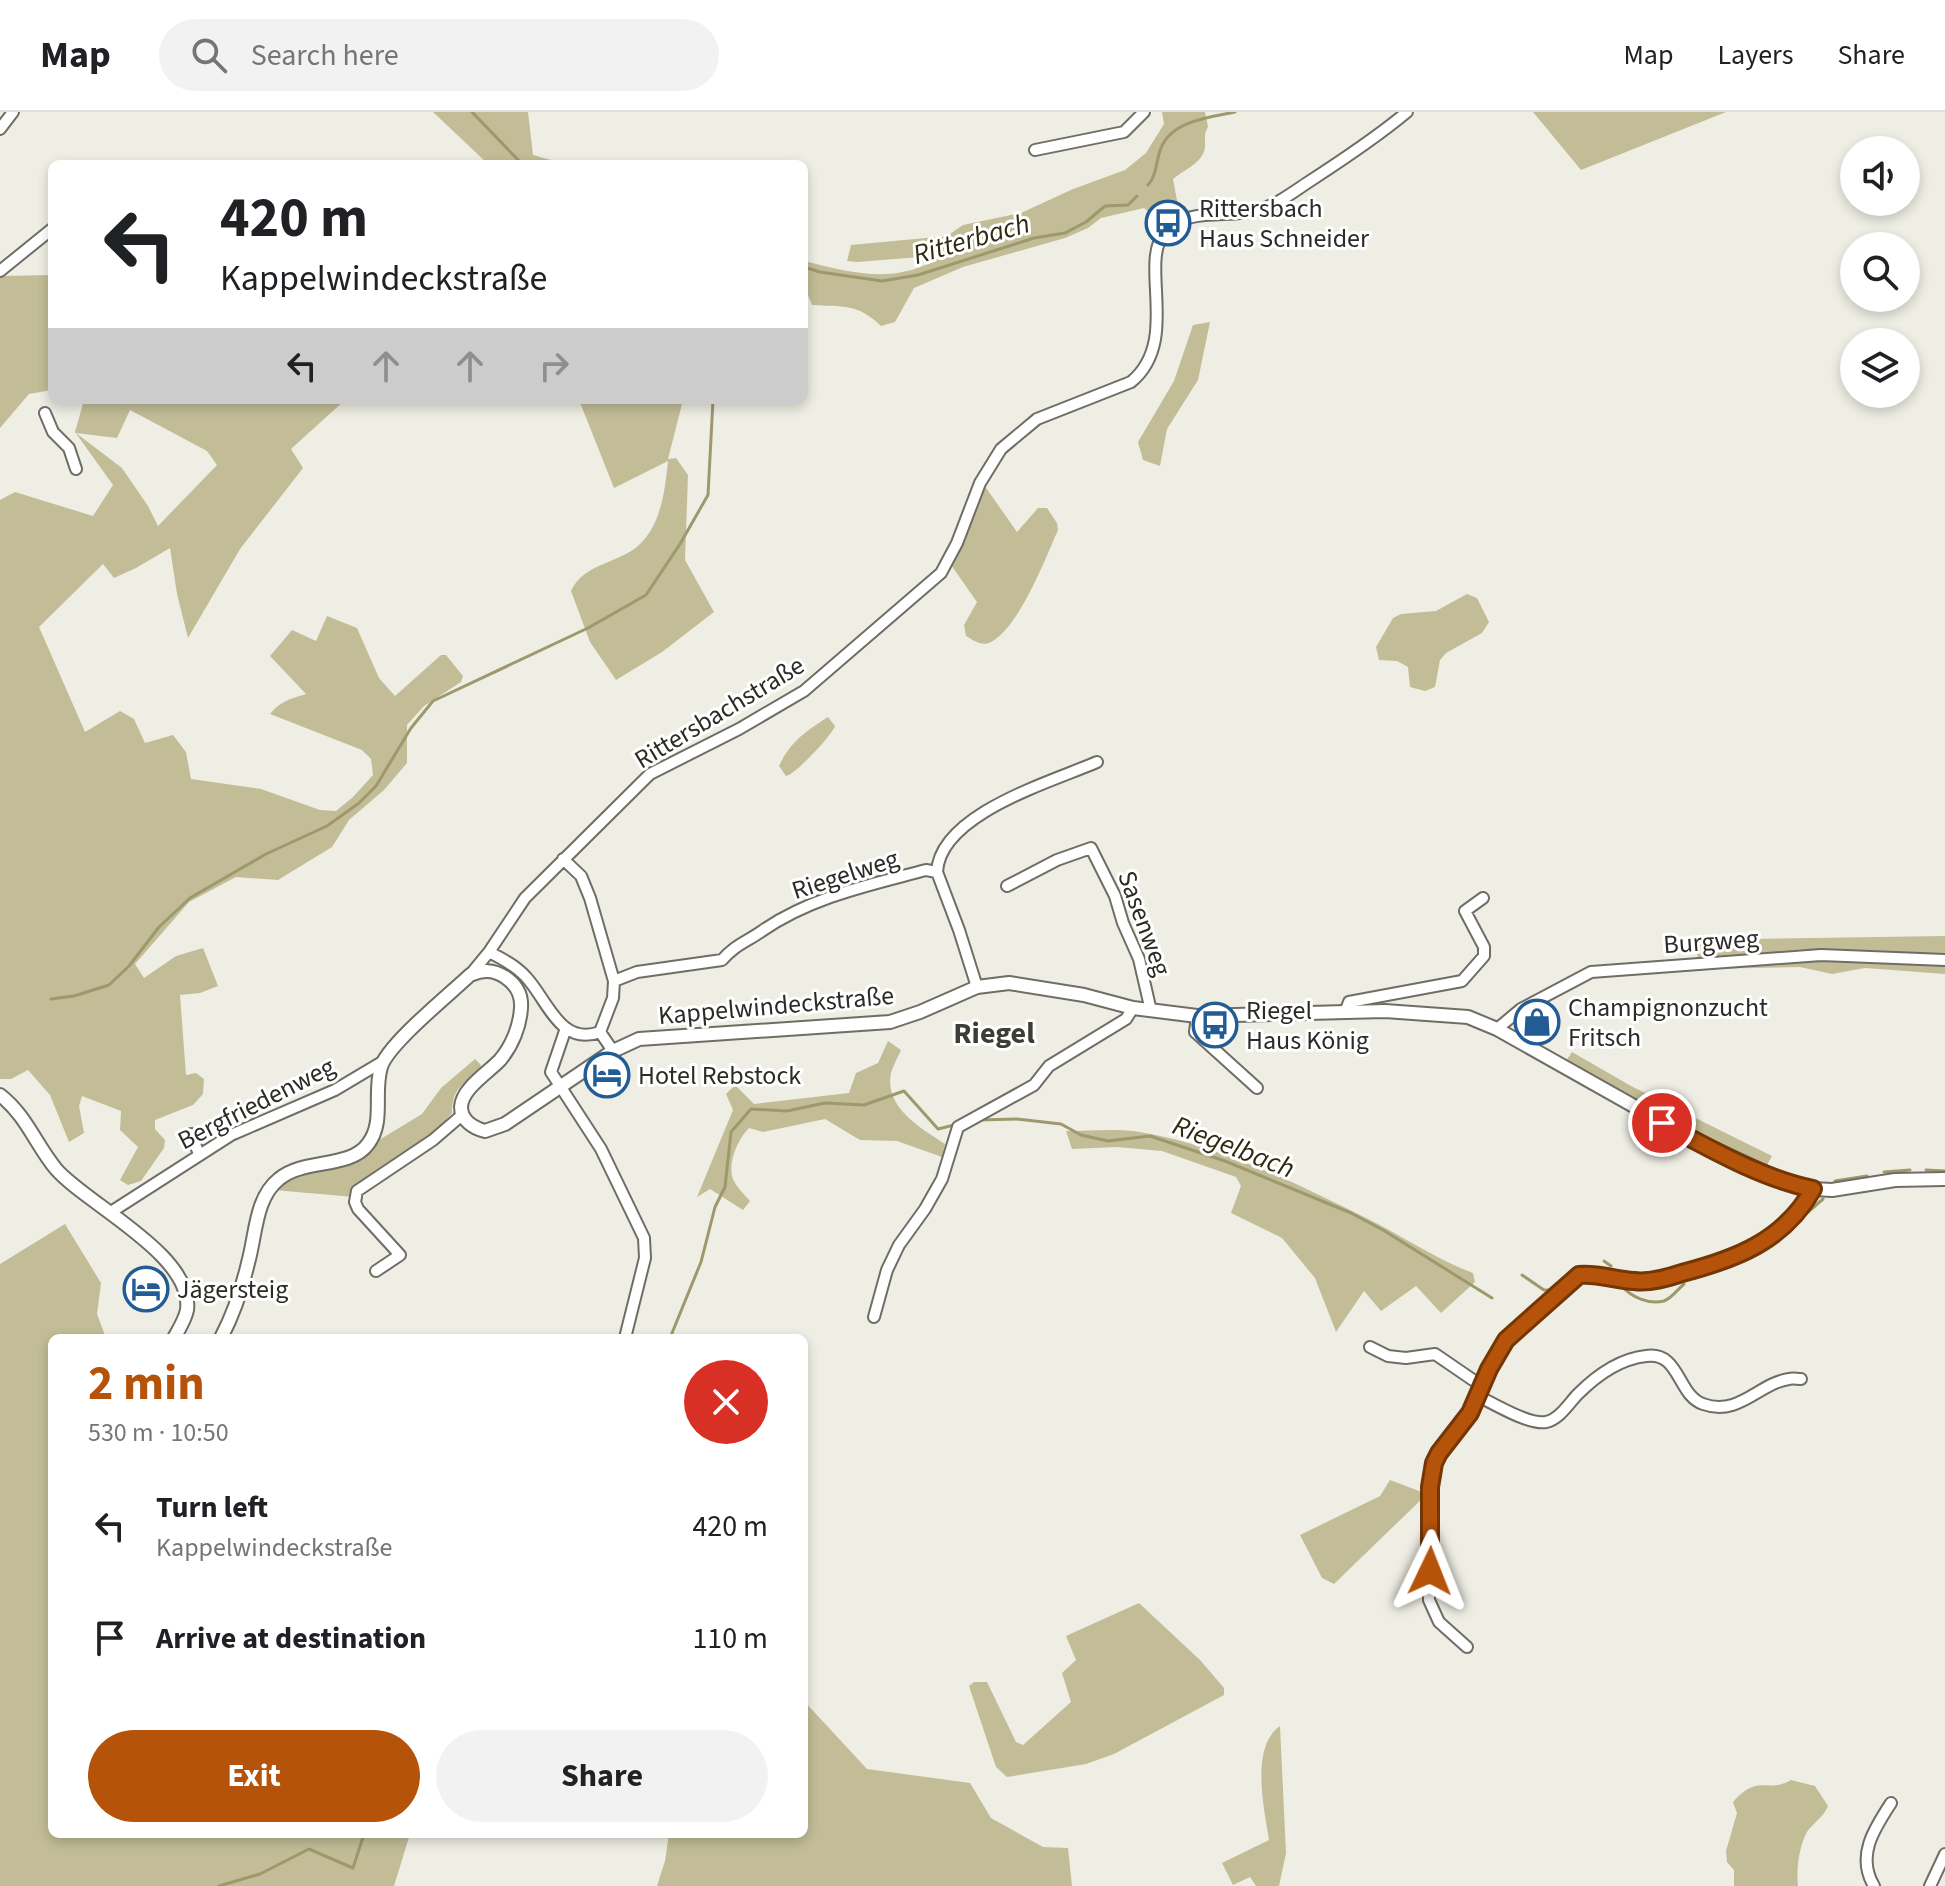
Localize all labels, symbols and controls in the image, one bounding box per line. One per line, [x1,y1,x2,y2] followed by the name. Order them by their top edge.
[159,19,719,91] search box
[40,28,111,82] text: Map
[187,33,231,77] icon: search
[251,34,399,77] text: Search here
[1623,35,1673,75] text: Map
[1717,35,1793,75] text: Layers
[1837,35,1905,75] text: Share
[1840,136,1920,408] map controls
[1840,136,1920,216] button: sound
[220,179,368,258] text: 420 m
[1199,190,1370,257] place label: Rittersbach Haus Schneider
[88,192,192,296] icon: left
[1144,199,1192,247] bus stop icon: Rittersbach Haus Schneider
[908,203,1034,275] water label: Ritterbach
[1840,232,1920,312] button: search
[220,253,547,304] text: Kappelwindeckstraße
[1840,328,1920,408] button: layers
[280,344,324,388] icon: left
[364,344,408,388] icon: ahead
[448,344,492,388] icon: ahead
[532,344,576,388] icon: right
[627,647,811,778] street label: Rittersbachstraße
[787,840,903,909] street label: Riegelweg
[1108,865,1181,981] street label: Sasenweg
[1662,920,1760,963] street label: Burgweg
[657,977,895,1034] street label: Kappelwindeckstraße
[1568,989,1768,1056] place label: Champignonzucht Fritsch
[1246,992,1369,1059] place label: Riegel Haus König
[1513,998,1561,1046] shop icon: Champignonzucht Fritsch
[1191,1001,1239,1049] bus stop icon: Riegel Haus König
[953,1012,1035,1055] district label: Riegel
[171,1048,341,1159] street label: Bergfriedenweg
[583,1051,631,1099] hotel icon: Hotel Rebstock
[638,1057,801,1094] place label: Hotel Rebstock
[1628,1089,1696,1157] pin
[1640,1101,1684,1145] icon: arrive
[1167,1105,1300,1188] water label: Riegelbach
[122,1265,170,1313] hotel icon: Jägersteig
[177,1271,288,1308] place label: Jägersteig
[88,1350,205,1418] text: 2 min
[684,1360,768,1444] button: close
[88,1414,229,1451] text: 530 m · 10:50
[156,1486,268,1529] text: Turn left
[88,1504,132,1548] icon: left
[692,1505,768,1548] text: 420 m
[156,1529,392,1566] text: Kappelwindeckstraße
[1388,1529,1472,1613] position arrow
[88,1616,132,1660] icon: arrive
[156,1617,426,1660] text: Arrive at destination
[692,1617,768,1660] text: 110 m
[88,1730,420,1822] button: Exit
[436,1730,768,1822] button: Share

